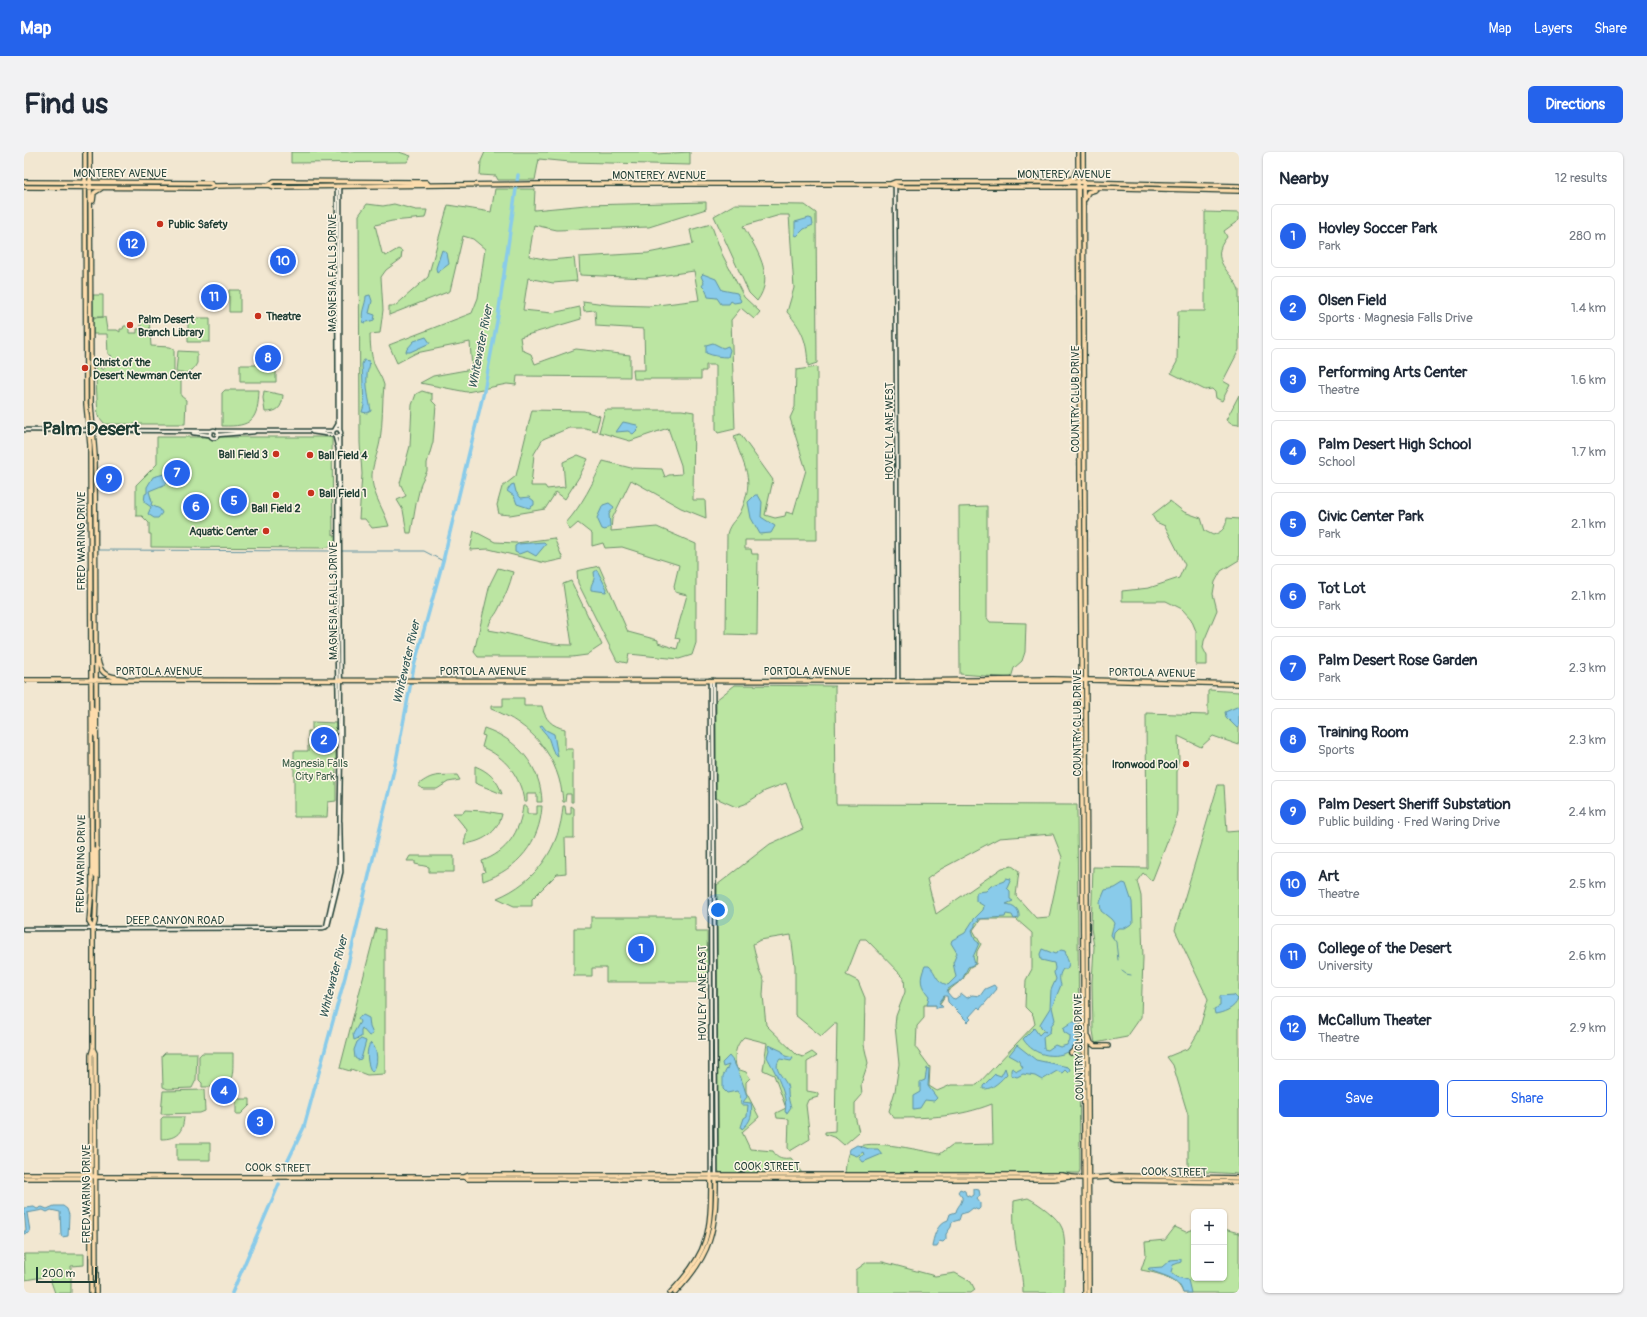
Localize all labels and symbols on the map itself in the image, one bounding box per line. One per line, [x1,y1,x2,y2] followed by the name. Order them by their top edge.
[73,167,167,180] street label: MONTEREY AVENUE
[1017,168,1111,181] street label: MONTEREY AVENUE
[612,169,706,182] street label: MONTEREY AVENUE
[326,214,339,332] street label: MAGNESIA FALLS DRIVE
[168,218,228,231] place label: Public Safety
[155,219,165,229] marker: Public Safety
[119,229,145,259] pin: 12
[270,246,296,276] pin: 10
[201,282,227,312] pin: 11
[466,302,497,390] water label: Whitewater River
[265,310,302,323] place label: Theatre
[253,311,263,321] marker: Theatre
[138,313,204,339] place label: Palm Desert Branch Library
[125,320,135,330] marker: Palm Desert Branch Library
[255,343,281,373] pin: 8
[1069,345,1082,452] street label: COUNTRY CLUB DRIVE
[93,356,203,382] place label: Christ of the Desert Newman Center
[80,363,90,373] marker: Christ of the Desert Newman Center
[883,382,896,480] street label: HOVELY LANE WEST
[42,417,141,441] district label: Palm Desert
[219,448,268,461] place label: Ball Field 3
[271,449,281,459] marker: Ball Field 3
[318,449,368,462] place label: Ball Field 4
[305,450,315,460] marker: Ball Field 4
[164,458,190,488] pin: 7
[96,464,122,494] pin: 9
[221,486,247,516] pin: 5
[319,487,367,500] place label: Ball Field 1
[306,488,316,498] marker: Ball Field 1
[271,490,281,500] marker: Ball Field 2
[75,491,88,591] street label: FRED WARING DRIVE
[183,492,209,522] pin: 6
[251,502,301,515] place label: Ball Field 2
[189,525,259,538] place label: Aquatic Center
[261,526,271,536] marker: Aquatic Center
[327,542,340,660] street label: MAGNESIA FALLS DRIVE
[390,617,424,705] water label: Whitewater River
[116,665,203,678] street label: PORTOLA AVENUE
[440,665,527,678] street label: PORTOLA AVENUE
[764,665,851,678] street label: PORTOLA AVENUE
[1108,666,1196,680] street label: PORTOLA AVENUE
[1071,669,1084,776] street label: COUNTRY CLUB DRIVE
[311,725,337,755] pin: 2
[282,757,348,783] park label: Magnesia Falls City Park
[1112,758,1178,771] place label: Ironwood Pool
[1181,759,1191,769] marker: Ironwood Pool
[74,814,88,914] street label: FRED WARING DRIVE
[708,900,728,920] your location
[126,914,224,927] street label: DEEP CANYON ROAD
[316,932,352,1020] water label: Whitewater River
[628,934,654,964] pin: 1
[696,945,709,1041] street label: HOVLEY LANE EAST
[1072,993,1086,1101] street label: COUNTRY CLUB DRIVE
[211,1076,237,1106] pin: 4
[247,1107,273,1137] pin: 3
[80,1144,93,1244] street label: FRED WARING DRIVE
[734,1160,800,1173] street label: COOK STREET
[245,1161,311,1175] street label: COOK STREET
[1141,1165,1207,1179] street label: COOK STREET
[36,1265,97,1284] scale bar

